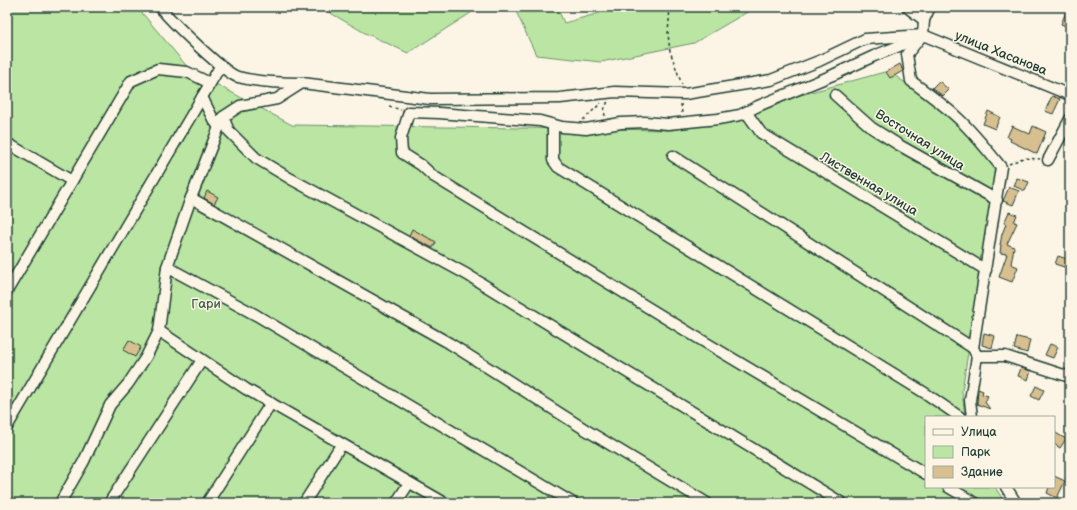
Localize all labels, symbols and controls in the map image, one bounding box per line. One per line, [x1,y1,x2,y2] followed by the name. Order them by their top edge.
[953,27,1050,79] street label: улица Хасанова
[872,106,968,174] street label: Восточная улица
[816,148,921,220] street label: Лиственная улица
[191,296,221,312] park label: Гари
[925,416,1055,488] legend
[961,425,997,440] text: Улица
[961,445,991,460] text: Парк
[961,465,1003,480] text: Здание

